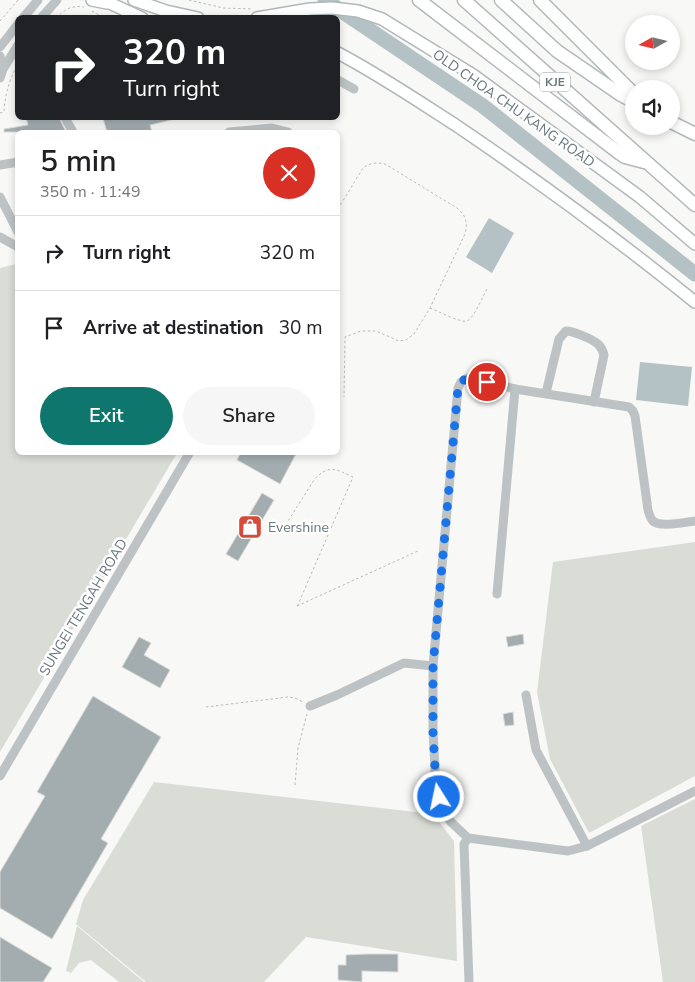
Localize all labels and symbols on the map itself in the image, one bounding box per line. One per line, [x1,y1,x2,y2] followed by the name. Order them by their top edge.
[625,15,680,70] north arrow
[429,45,599,172] street label: OLD CHOA CHU KANG ROAD
[540,72,570,91] road number: KJE
[466,361,508,403] pin
[237,514,263,540] shop icon: Evershine
[268,518,329,537] place label: Evershine
[35,535,132,679] street label: SUNGEI TENGAH ROAD
[412,770,464,822] position arrow

